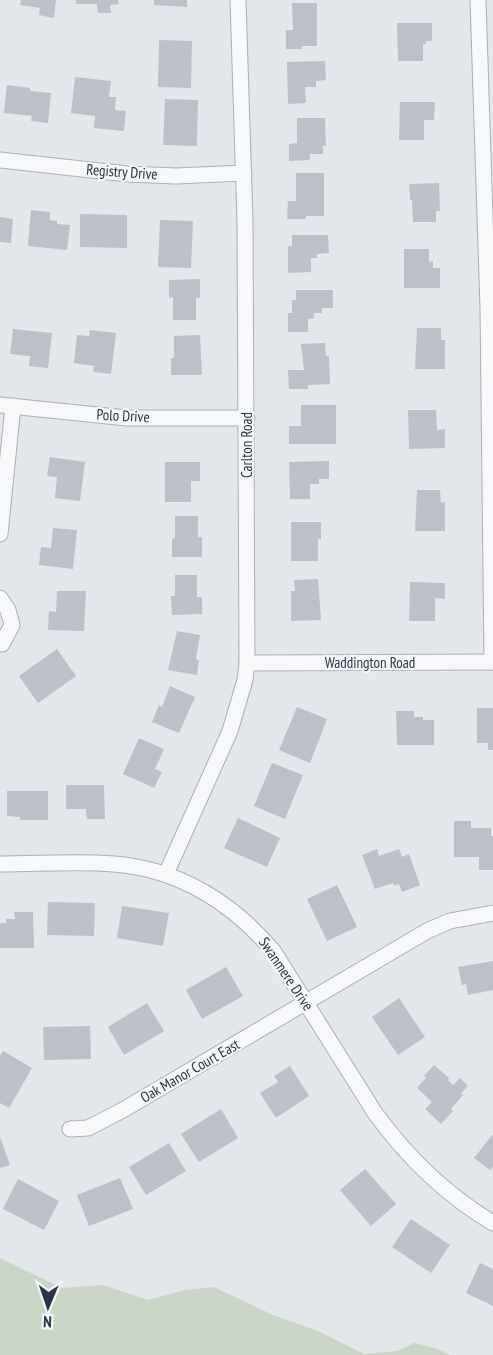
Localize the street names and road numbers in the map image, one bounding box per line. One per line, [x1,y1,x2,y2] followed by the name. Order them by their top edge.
[86,160,158,183] street label: Registry Drive
[96,405,150,426] street label: Polo Drive
[237,412,256,478] street label: Carlton Road
[325,653,415,672] street label: Waddington Road
[255,933,318,1014] street label: Swanmere Drive
[137,1034,243,1107] street label: Oak Manor Court East

